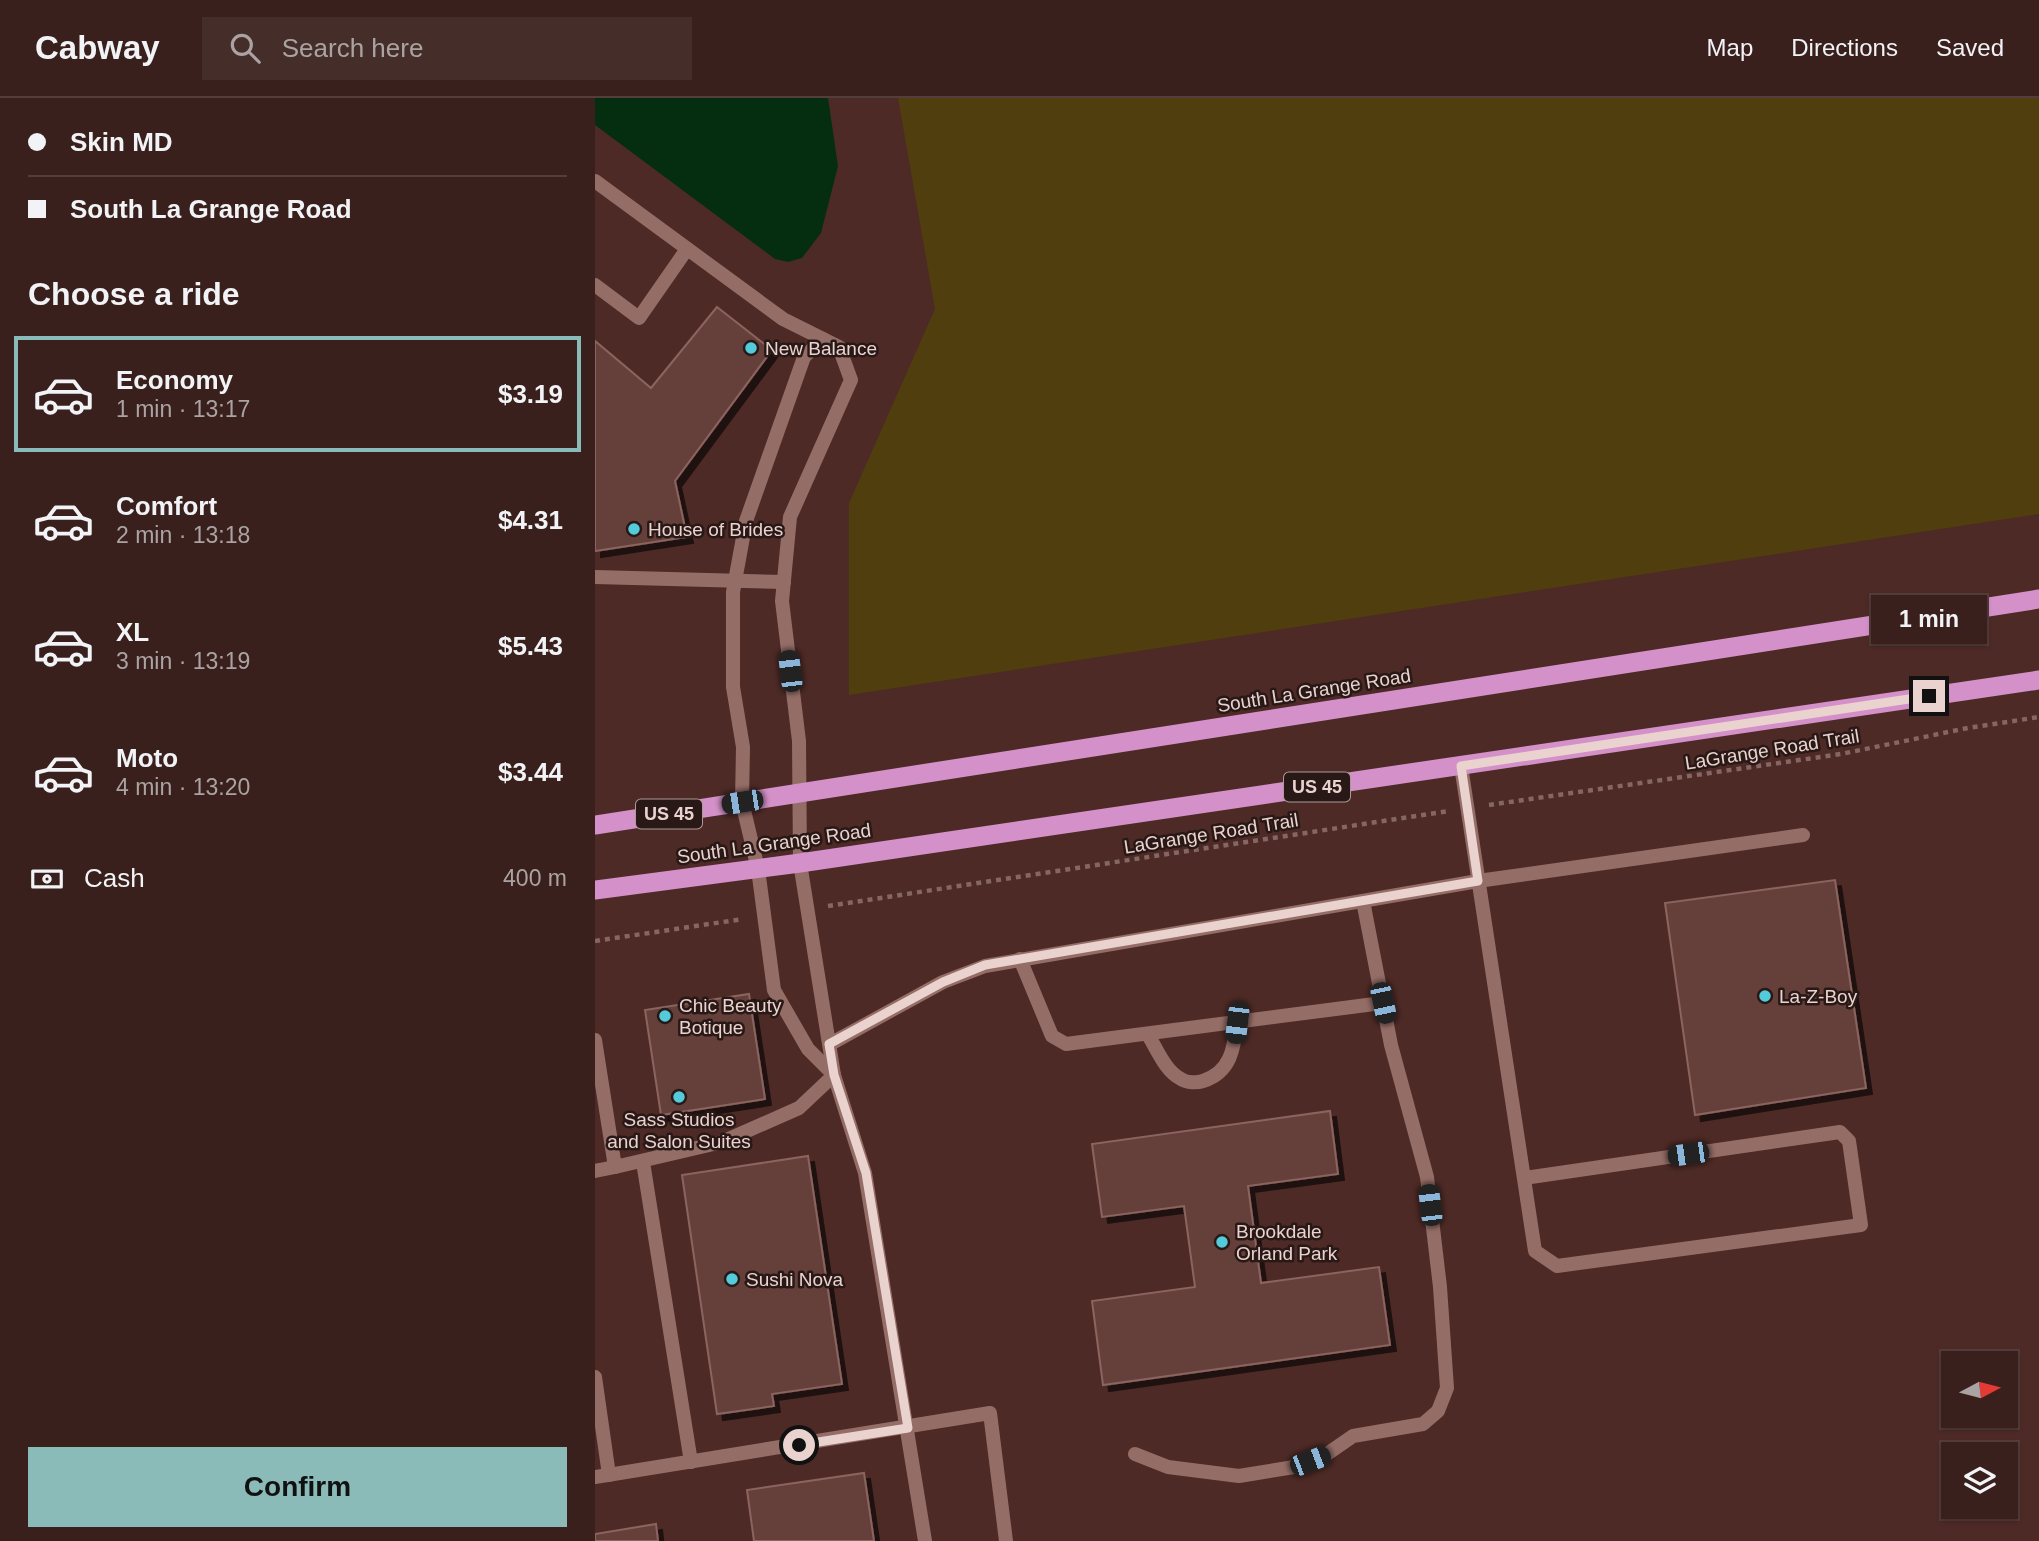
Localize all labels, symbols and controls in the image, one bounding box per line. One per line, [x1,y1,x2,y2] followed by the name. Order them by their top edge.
[202,17,692,80] search box
[35,29,160,66] text: Cabway
[226,29,264,67] icon: search
[282,33,423,63] text: Search here
[1707,34,1753,61] text: Map
[1791,34,1898,61] text: Directions
[1936,34,2004,61] text: Saved
[70,127,173,157] text: Skin MD
[70,194,352,224] text: South La Grange Road
[28,276,240,312] text: Choose a ride
[765,338,877,359] place label: New Balance
[743,340,759,356] marker: New Balance
[32,363,95,426] icon: car
[116,365,233,395] text: Economy
[498,379,563,409] text: $3.19
[116,396,250,422] text: 1 min · 13:17
[32,489,95,552] icon: car
[116,491,217,521] text: Comfort
[498,505,563,535] text: $4.31
[648,519,783,540] place label: House of Brides
[626,521,642,537] marker: House of Brides
[116,522,250,548] text: 2 min · 13:18
[1871,594,1987,644] callout: 1 min
[1899,606,1959,632] text: 1 min
[32,615,95,678] icon: car
[116,617,149,647] text: XL
[498,631,563,661] text: $5.43
[116,648,250,674] text: 3 min · 13:19
[778,649,803,693] car
[1216,665,1412,716] street label: South La Grange Road
[1913,680,1945,712] route end
[1683,725,1861,774] street label: LaGrange Road Trail
[32,741,95,804] icon: car
[116,743,178,773] text: Moto
[498,757,563,787] text: $3.44
[1284,772,1350,802] road number: US 45
[116,774,250,800] text: 4 min · 13:20
[720,788,765,816] car
[636,800,702,828] road number: US 45
[1122,809,1300,858] street label: LaGrange Road Trail
[676,819,872,867] street label: South La Grange Road
[28,860,66,898] icon: cash
[84,863,145,893] text: Cash
[503,865,567,891] text: 400 m
[1369,980,1398,1026] car
[1779,986,1858,1007] place label: La-Z-Boy
[1757,988,1773,1004] marker: La-Z-Boy
[679,995,782,1038] place label: Chic Beauty Botique
[1225,1001,1250,1045] car
[657,1008,673,1024] marker: Chic Beauty Botique
[671,1089,687,1105] marker: Sass Studios and Salon Suites
[607,1109,751,1152] place label: Sass Studios and Salon Suites
[1666,1141,1711,1167] car
[1418,1183,1443,1227] car
[1236,1221,1338,1264] place label: Brookdale Orland Park
[1214,1234,1230,1250] marker: Brookdale Orland Park
[746,1269,844,1290] place label: Sushi Nova
[724,1271,740,1287] marker: Sushi Nova
[1941,1351,2018,1428] north arrow
[1941,1351,2018,1519] map controls
[783,1429,815,1461] route start
[1941,1442,2018,1519] button: layers
[1287,1444,1334,1478] car
[28,1447,567,1527] button: Confirm

